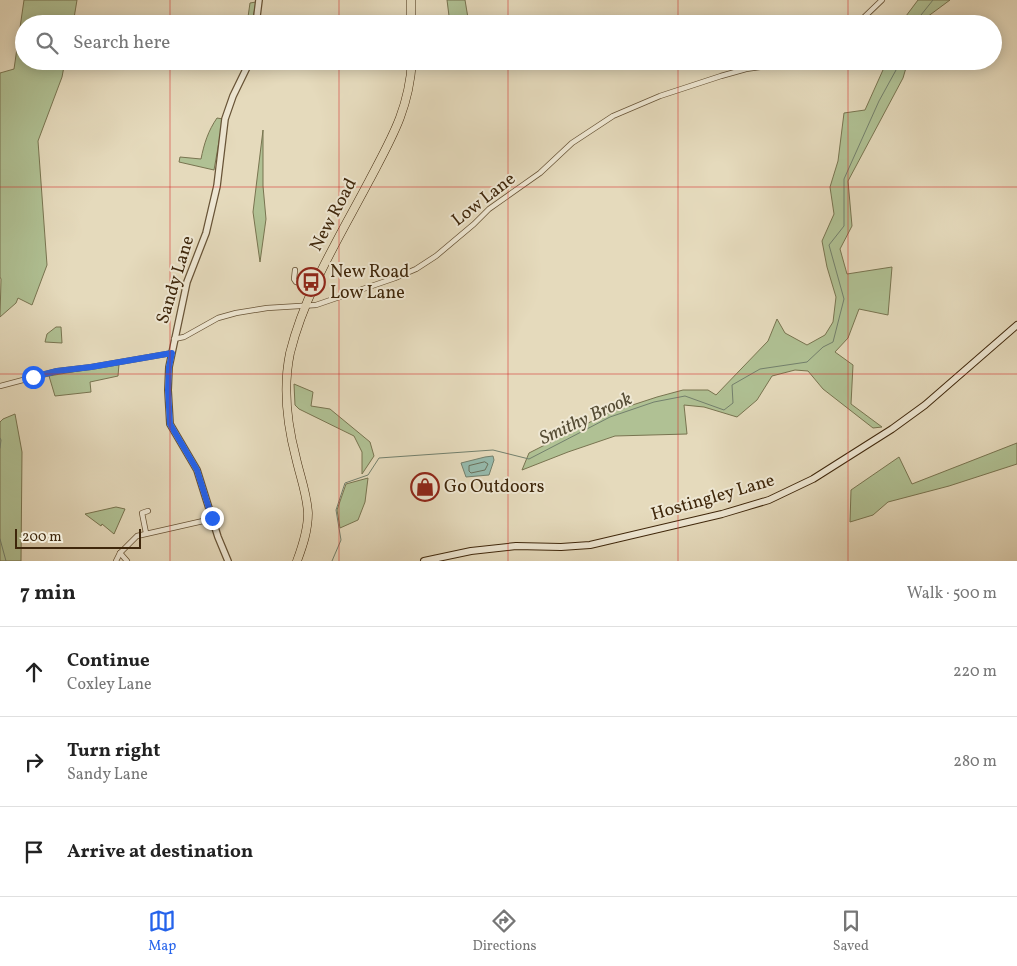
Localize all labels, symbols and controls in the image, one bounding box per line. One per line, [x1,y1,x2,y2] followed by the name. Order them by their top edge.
[15,15,1002,70] search box
[33,29,61,57] icon: search
[73,30,170,56] text: Search here
[447,167,521,233] street label: Low Lane
[304,174,364,256] street label: New Road
[151,233,201,327] street label: Sandy Lane
[330,260,409,306] place label: New Road Low Lane
[296,267,326,297] bus stop icon: New Road Low Lane
[22,366,45,389] route start
[535,386,637,452] water label: Smithy Brook
[648,468,778,528] street label: Hostingley Lane
[410,472,440,502] shop icon: Go Outdoors
[444,475,544,500] place label: Go Outdoors
[201,507,224,530] route end
[15,526,141,549] scale bar
[22,528,62,547] text: 200 m
[20,579,76,608] text: 7 min
[907,583,997,605] text: Walk · 500 m
[67,648,150,674] text: Continue
[20,658,48,686] icon: ahead
[953,661,997,683] text: 220 m
[67,674,152,696] text: Coxley Lane
[67,738,160,764] text: Turn right
[20,748,48,776] icon: right
[953,751,997,773] text: 280 m
[67,764,148,786] text: Sandy Lane
[20,838,48,866] icon: arrive
[67,839,253,865] text: Arrive at destination
[148,907,176,956] tab: Map
[472,907,537,956] tab: Directions
[833,907,869,956] tab: Saved

